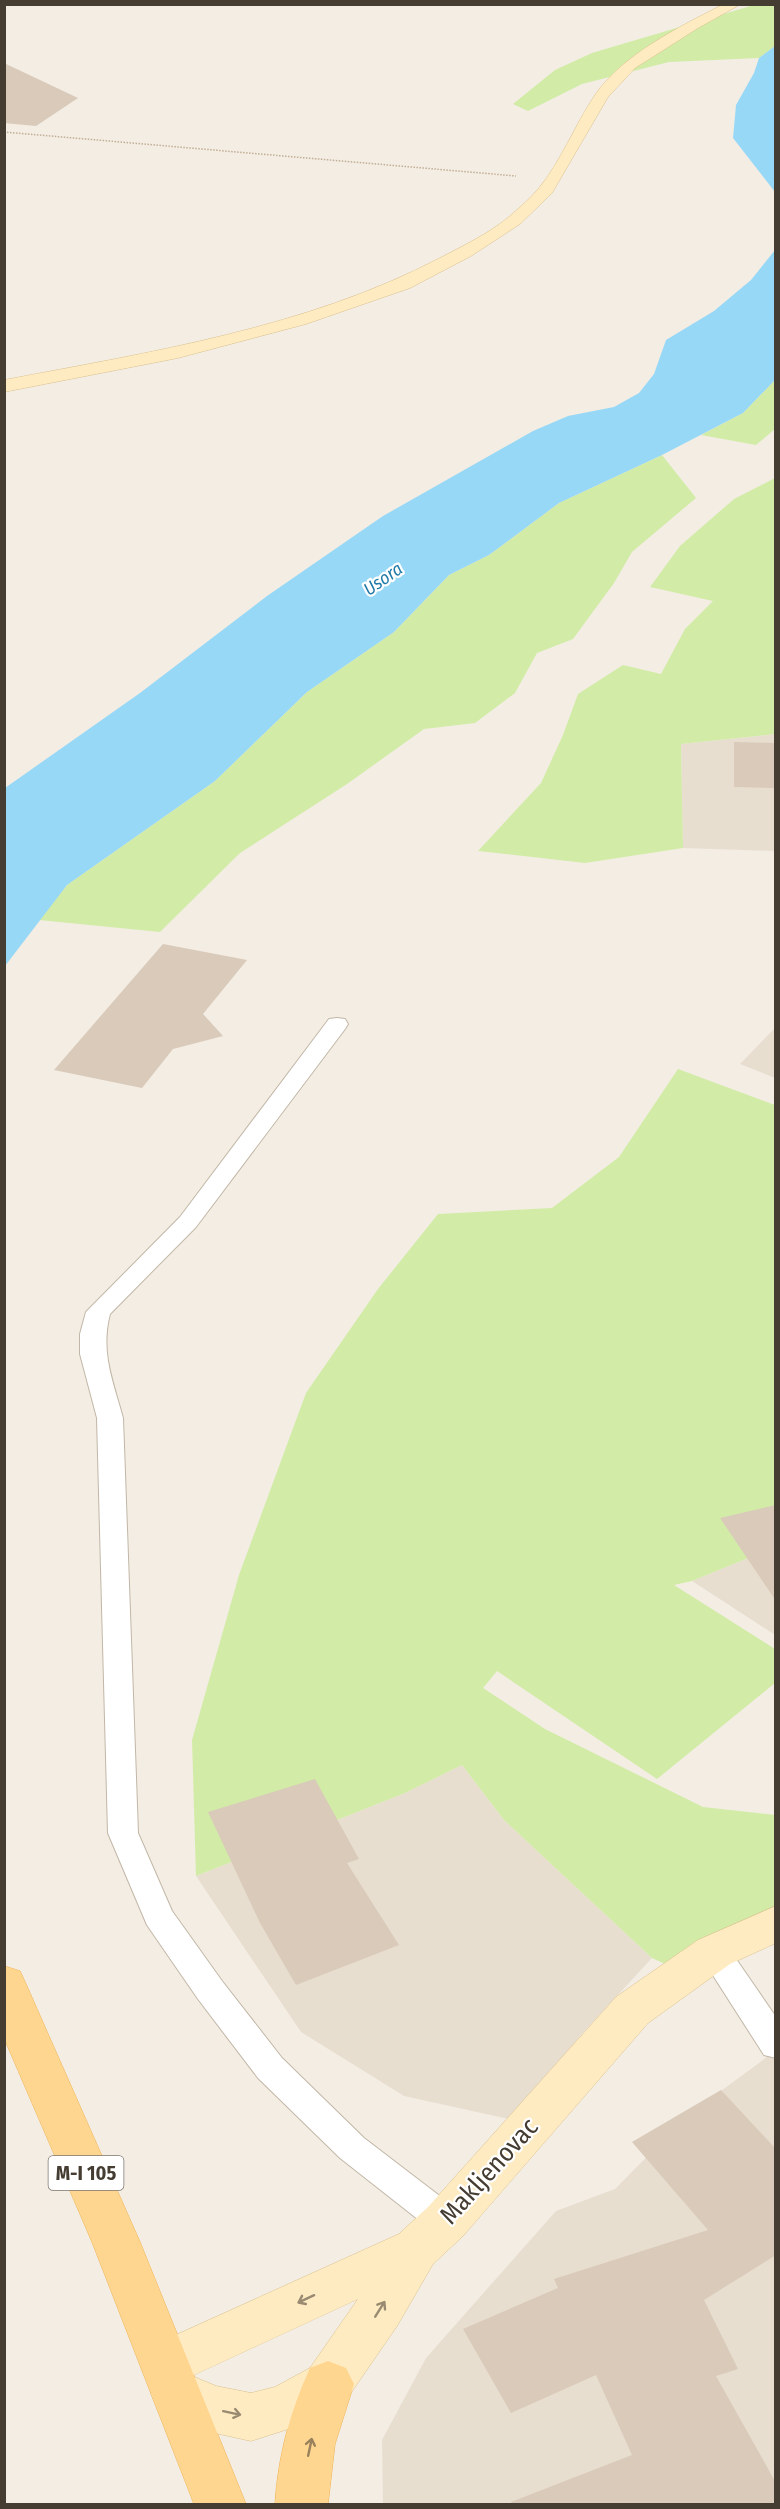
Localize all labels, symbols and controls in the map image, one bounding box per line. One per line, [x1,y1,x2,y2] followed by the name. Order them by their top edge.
[359,558,407,600] water label: Usora
[433,2112,545,2230] street label: Makljenovac
[48,2156,124,2190] road number: M-I 105
[297,2294,315,2306] one-way arrow
[374,2301,386,2318] one-way arrow
[222,2408,241,2419] one-way arrow
[305,2438,316,2457] one-way arrow

